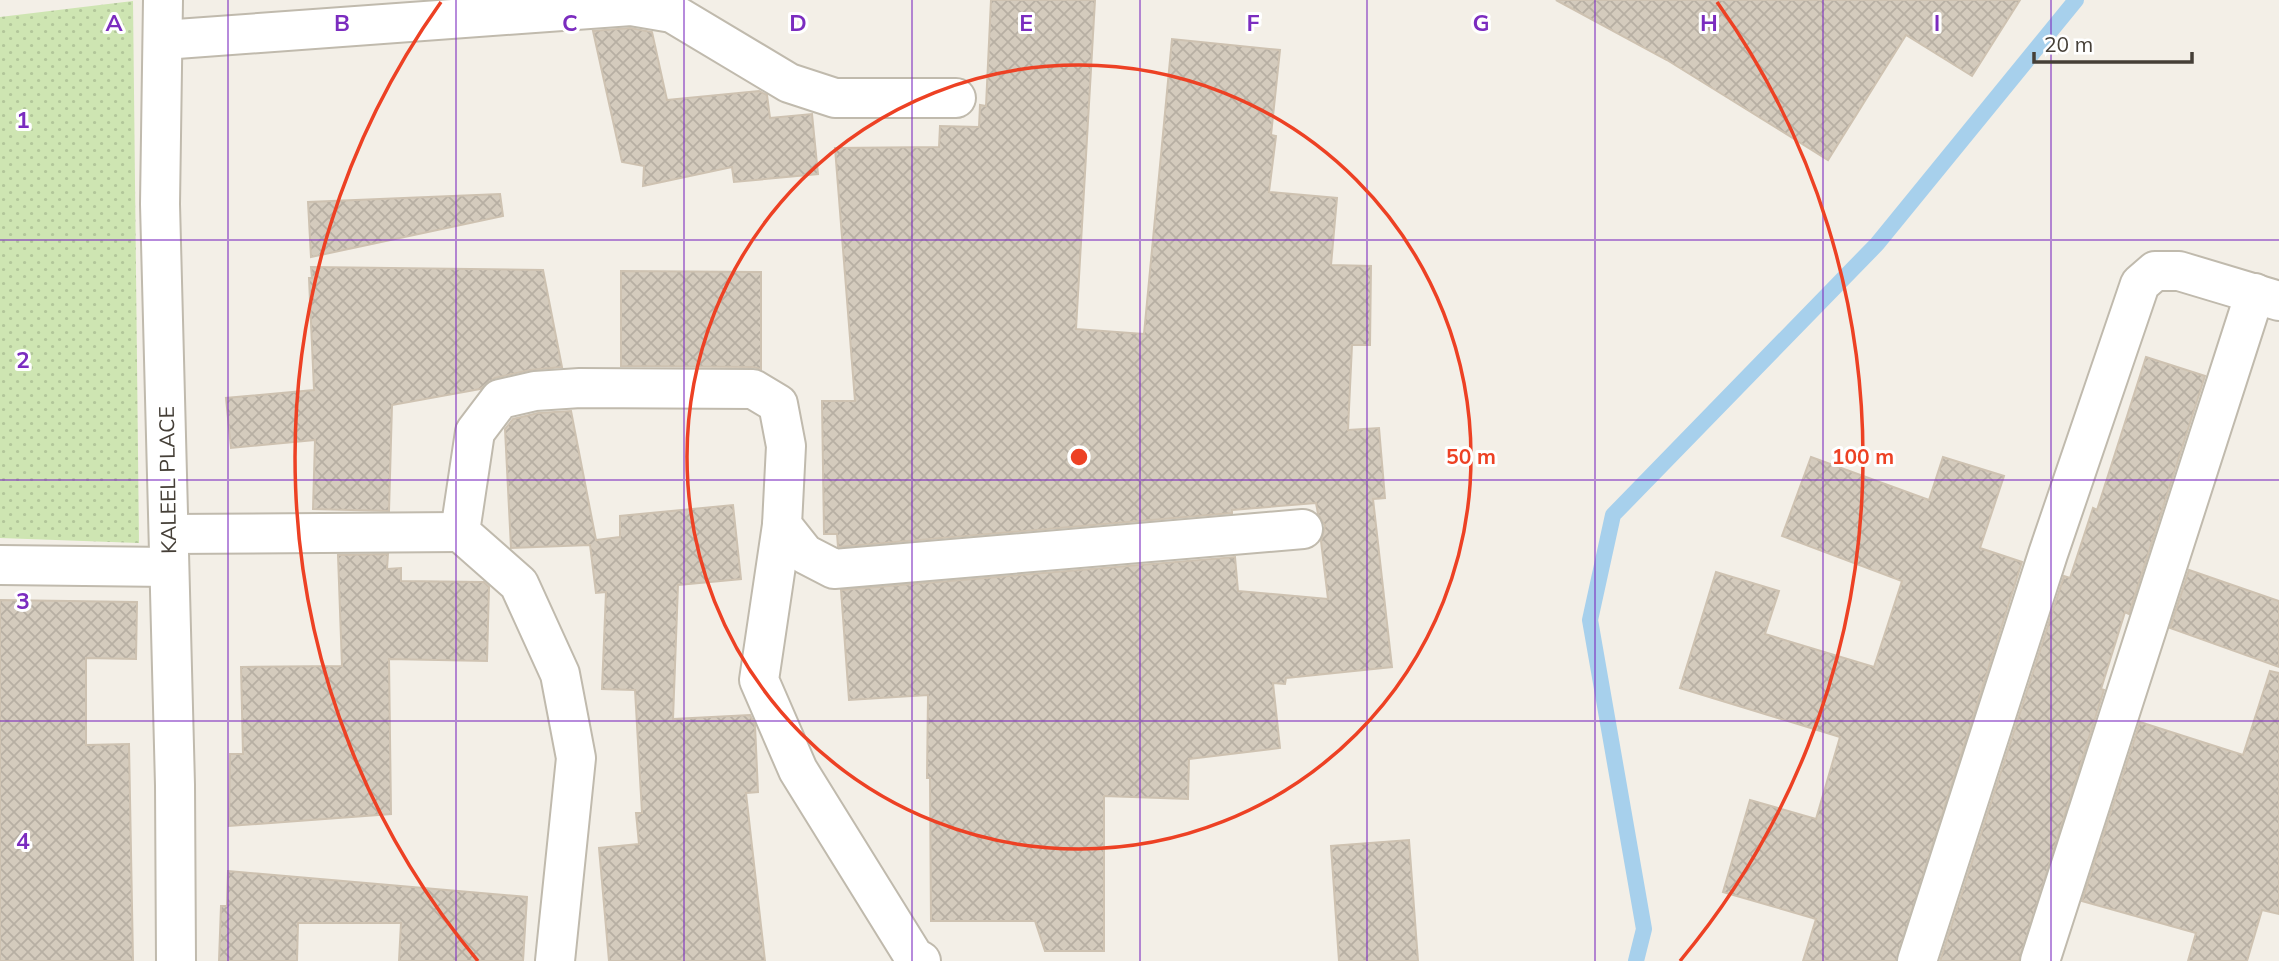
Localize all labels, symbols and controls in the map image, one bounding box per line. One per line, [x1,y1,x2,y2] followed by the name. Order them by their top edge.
[105,8,123,37] text: A
[334,8,350,37] text: B
[562,8,578,37] text: C
[789,8,807,37] text: D
[1019,8,1033,37] text: E
[1246,8,1260,37] text: F
[1472,8,1490,37] text: G
[1700,8,1718,37] text: H
[1934,8,1940,37] text: I
[2034,21,2192,65] scale bar
[2044,31,2093,57] text: 20 m
[16,105,30,134] text: 1
[16,345,30,374] text: 2
[153,406,181,554] street label: KALEEL PLACE
[1446,443,1496,469] text: 50 m
[1832,443,1894,469] text: 100 m
[1067,445,1091,469] centre of rings
[16,586,30,615] text: 3
[16,826,30,855] text: 4

